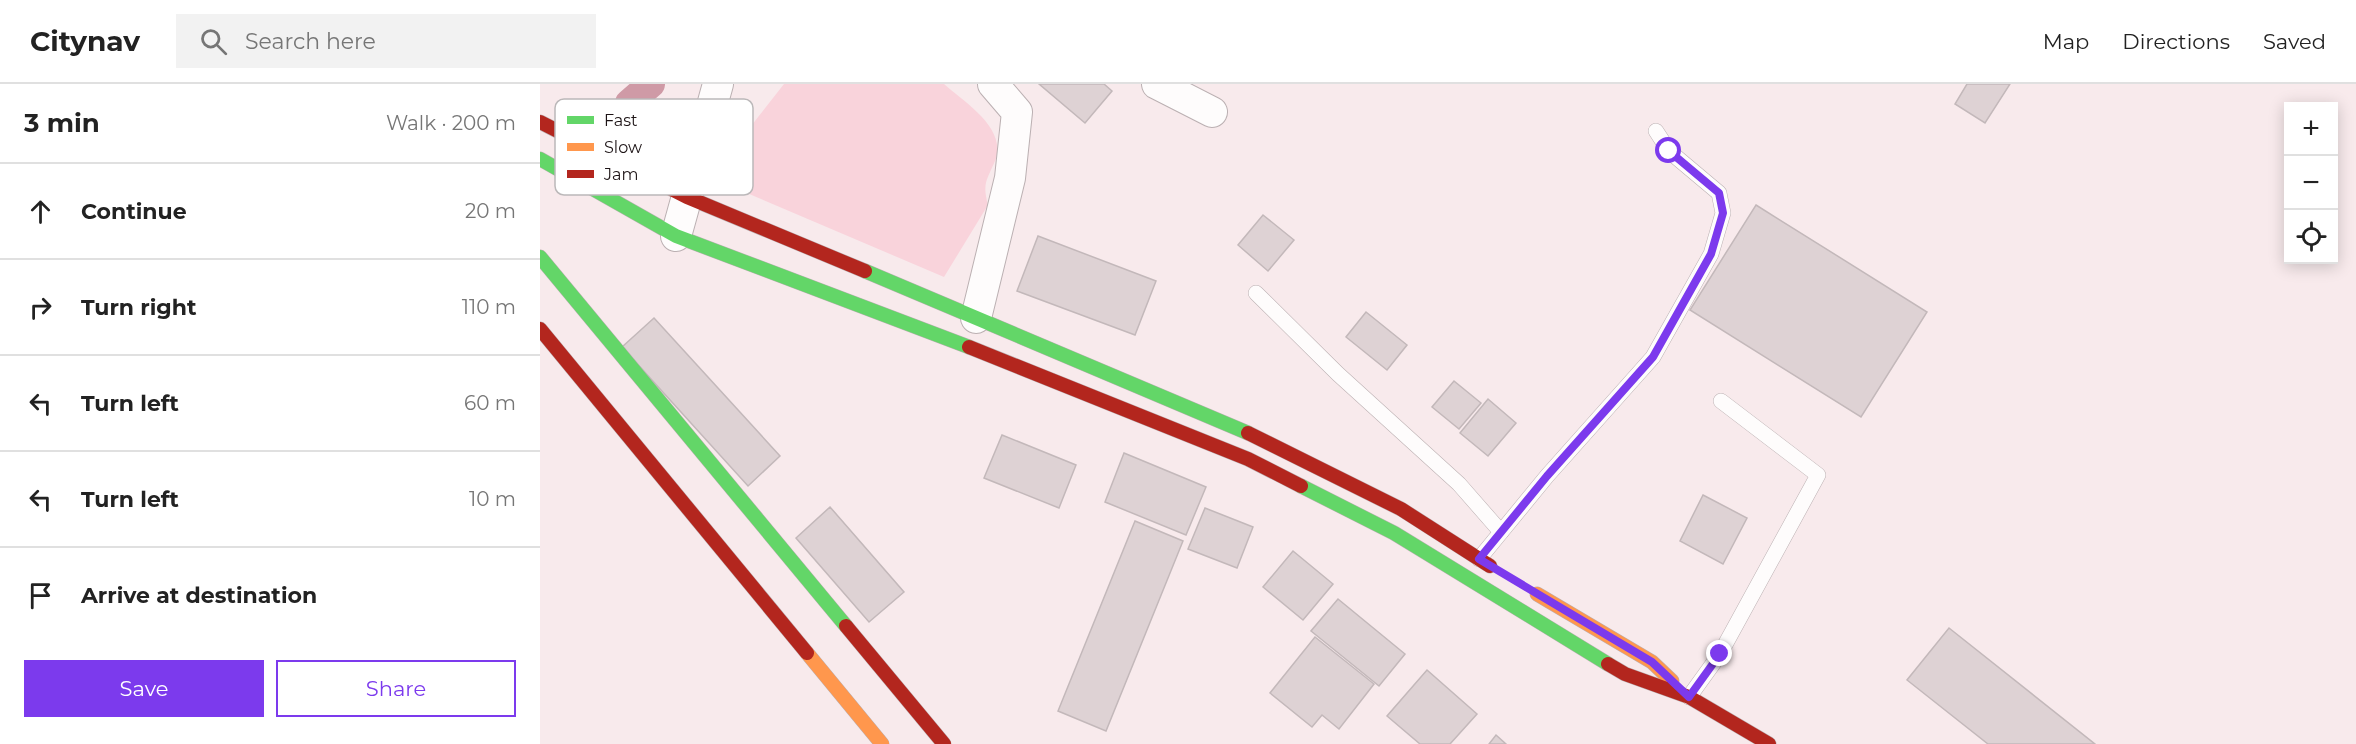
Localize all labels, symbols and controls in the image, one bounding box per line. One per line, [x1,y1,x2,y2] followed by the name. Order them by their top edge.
[176,14,596,68] search box
[30,24,140,58] text: Citynav
[197,25,230,58] icon: search
[245,28,376,55] text: Search here
[2043,29,2089,54] text: Map
[2122,29,2230,54] text: Directions
[2263,29,2326,54] text: Saved
[555,99,753,195] legend
[2284,102,2338,264] map controls
[2284,102,2338,156] button: +
[24,107,100,139] text: 3 min
[386,111,516,135] text: Walk · 200 m
[604,111,638,130] text: Fast
[1655,137,1681,163] route start
[604,138,642,157] text: Slow
[2284,156,2338,210] button: −
[603,165,638,184] text: Jam
[24,195,57,228] icon: ahead
[81,198,187,225] text: Continue
[465,199,516,223] text: 20 m
[2284,210,2338,264] button: locate
[24,291,57,324] icon: right
[81,294,196,321] text: Turn right
[462,295,516,319] text: 110 m
[24,387,57,420] icon: left
[81,390,179,417] text: Turn left
[464,391,516,415] text: 60 m
[24,483,57,516] icon: left
[81,486,179,513] text: Turn left
[469,487,516,511] text: 10 m
[24,579,57,612] icon: arrive
[81,582,317,609] text: Arrive at destination
[1706,640,1732,666] route end
[24,660,264,717] button: Save
[276,660,516,717] button: Share

